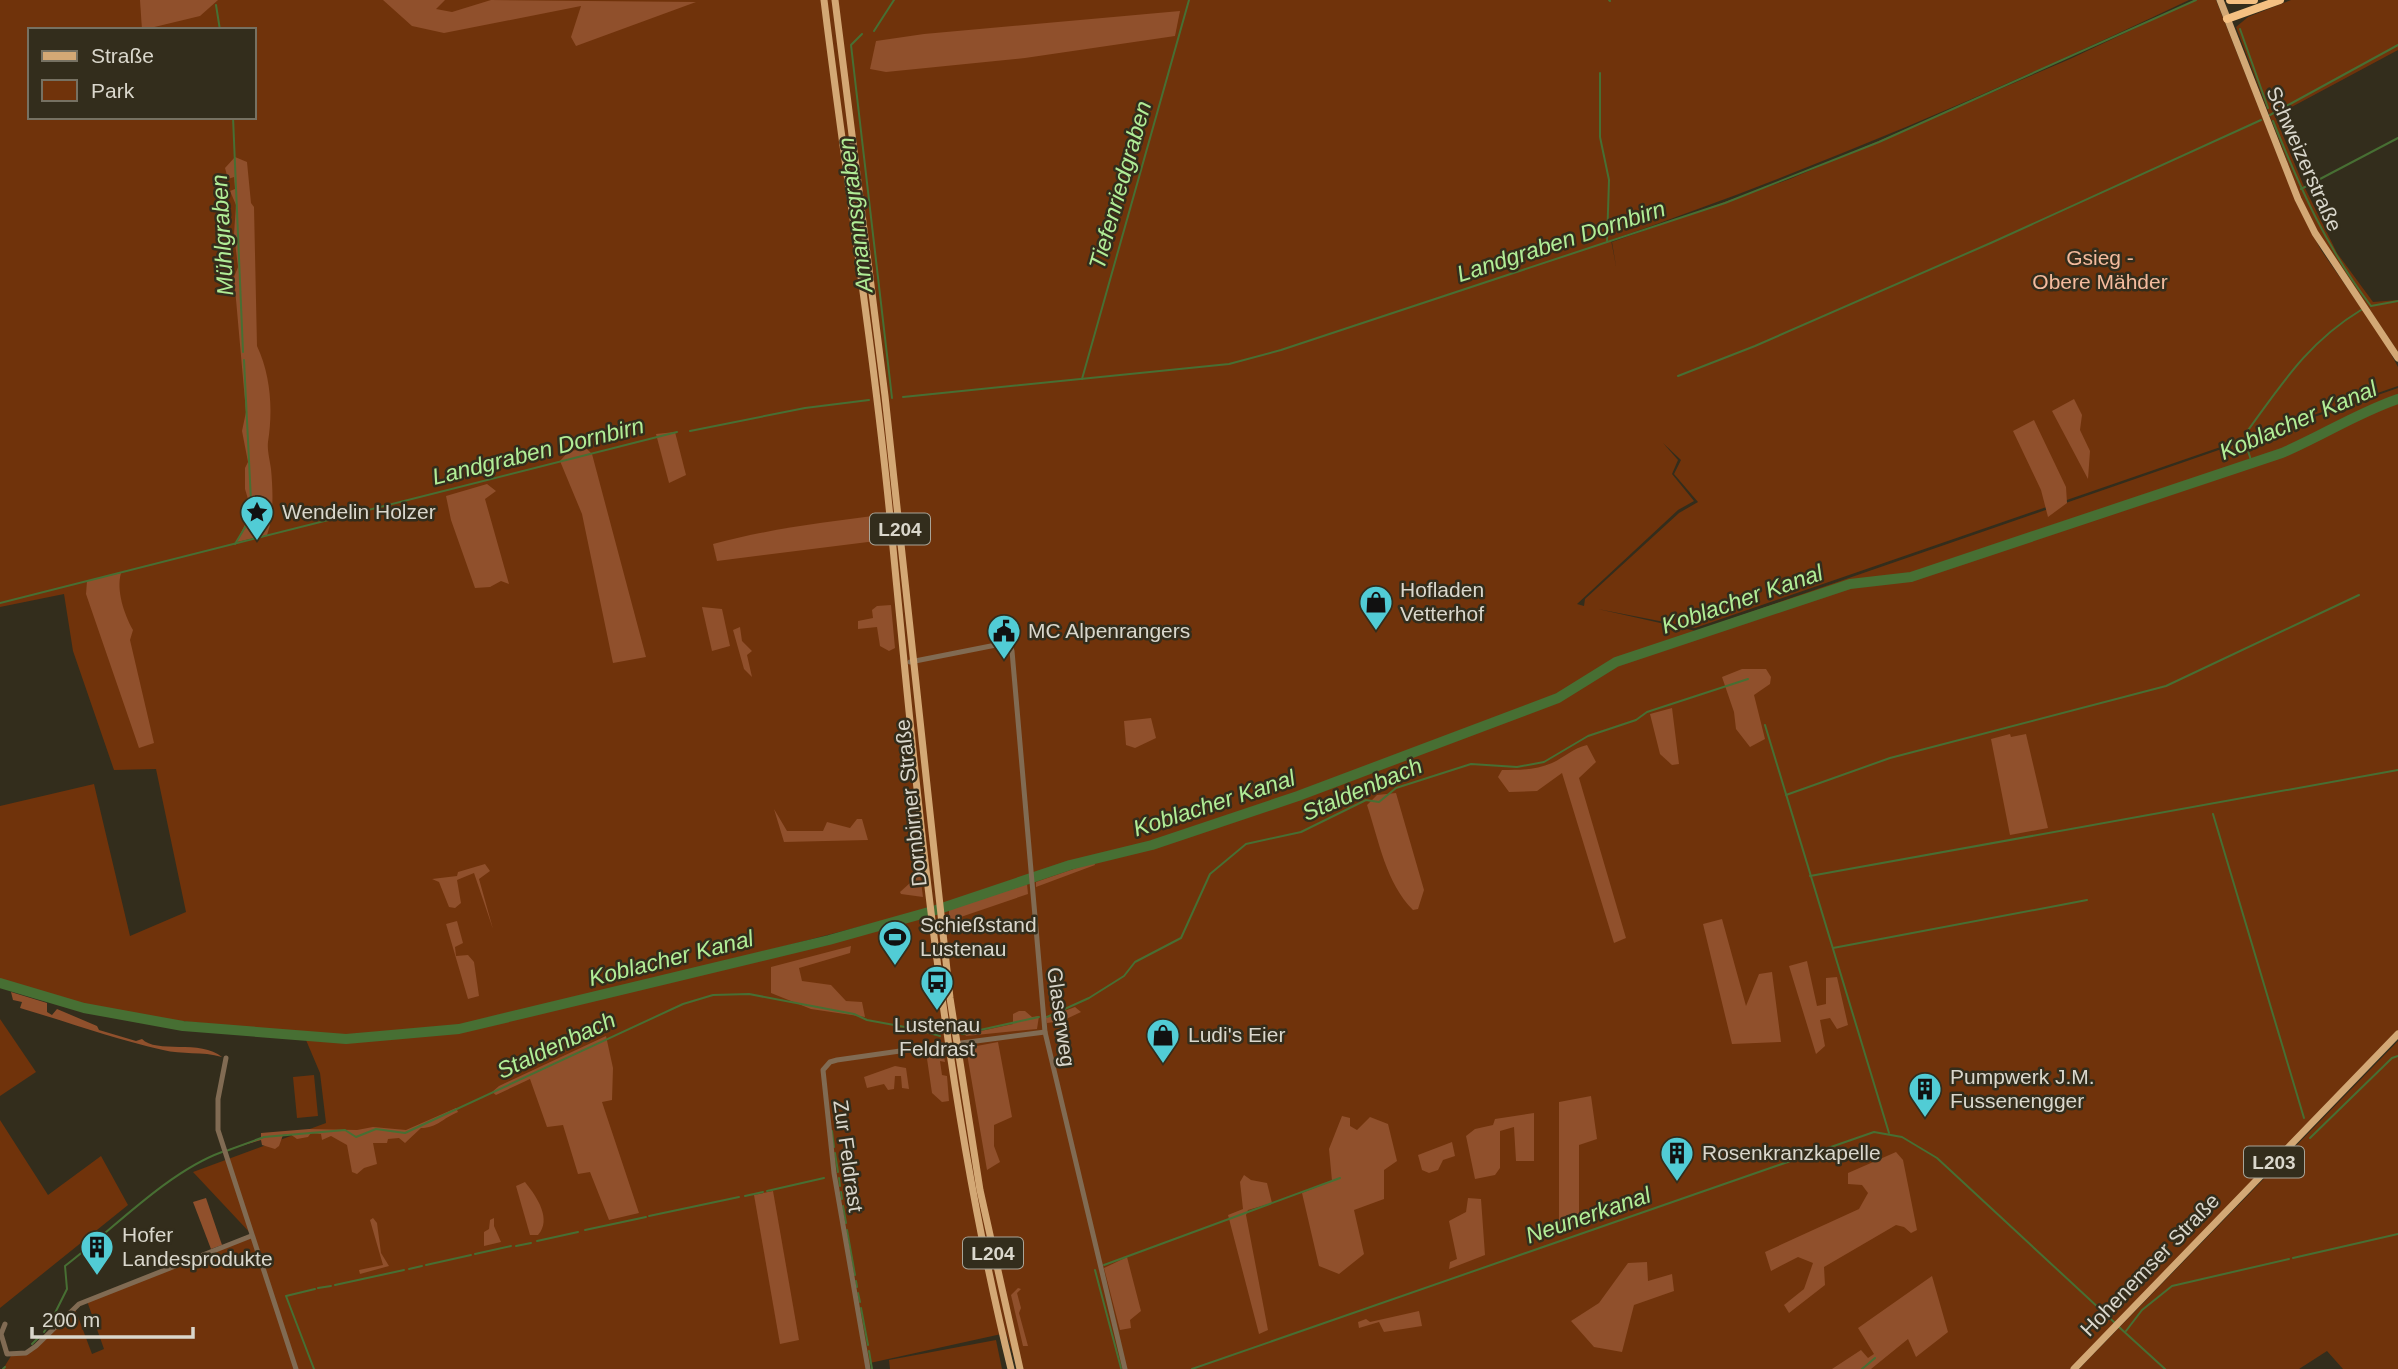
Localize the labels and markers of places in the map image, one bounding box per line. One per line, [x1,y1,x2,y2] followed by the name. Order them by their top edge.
[238,493,276,542] place icon: Wendelin Holzer
[282,500,436,523] place label: Wendelin Holzer
[1400,578,1484,625] place label: Hofladen Vetterhof
[1357,583,1395,632] shop icon: Hofladen Vetterhof
[985,612,1023,661] public building icon: MC Alpenrangers
[1028,619,1190,642] place label: MC Alpenrangers
[920,913,1037,960] place label: Schießstand Lustenau
[876,918,914,967] sports icon: Schießstand Lustenau
[918,963,956,1012] bus stop icon: Lustenau Feldrast
[894,1013,980,1060] place label: Lustenau Feldrast
[1144,1016,1182,1065] shop icon: Ludi's Eier
[1188,1023,1285,1046] place label: Ludi's Eier
[1950,1065,2095,1112] place label: Pumpwerk J.M. Fussenengger
[1906,1070,1944,1119] building icon: Pumpwerk J.M. Fussenengger
[1658,1134,1696,1183] building icon: Rosenkranzkapelle
[1702,1141,1881,1164] place label: Rosenkranzkapelle
[122,1223,273,1270] place label: Hofer Landesprodukte
[78,1228,116,1277] building icon: Hofer Landesprodukte

